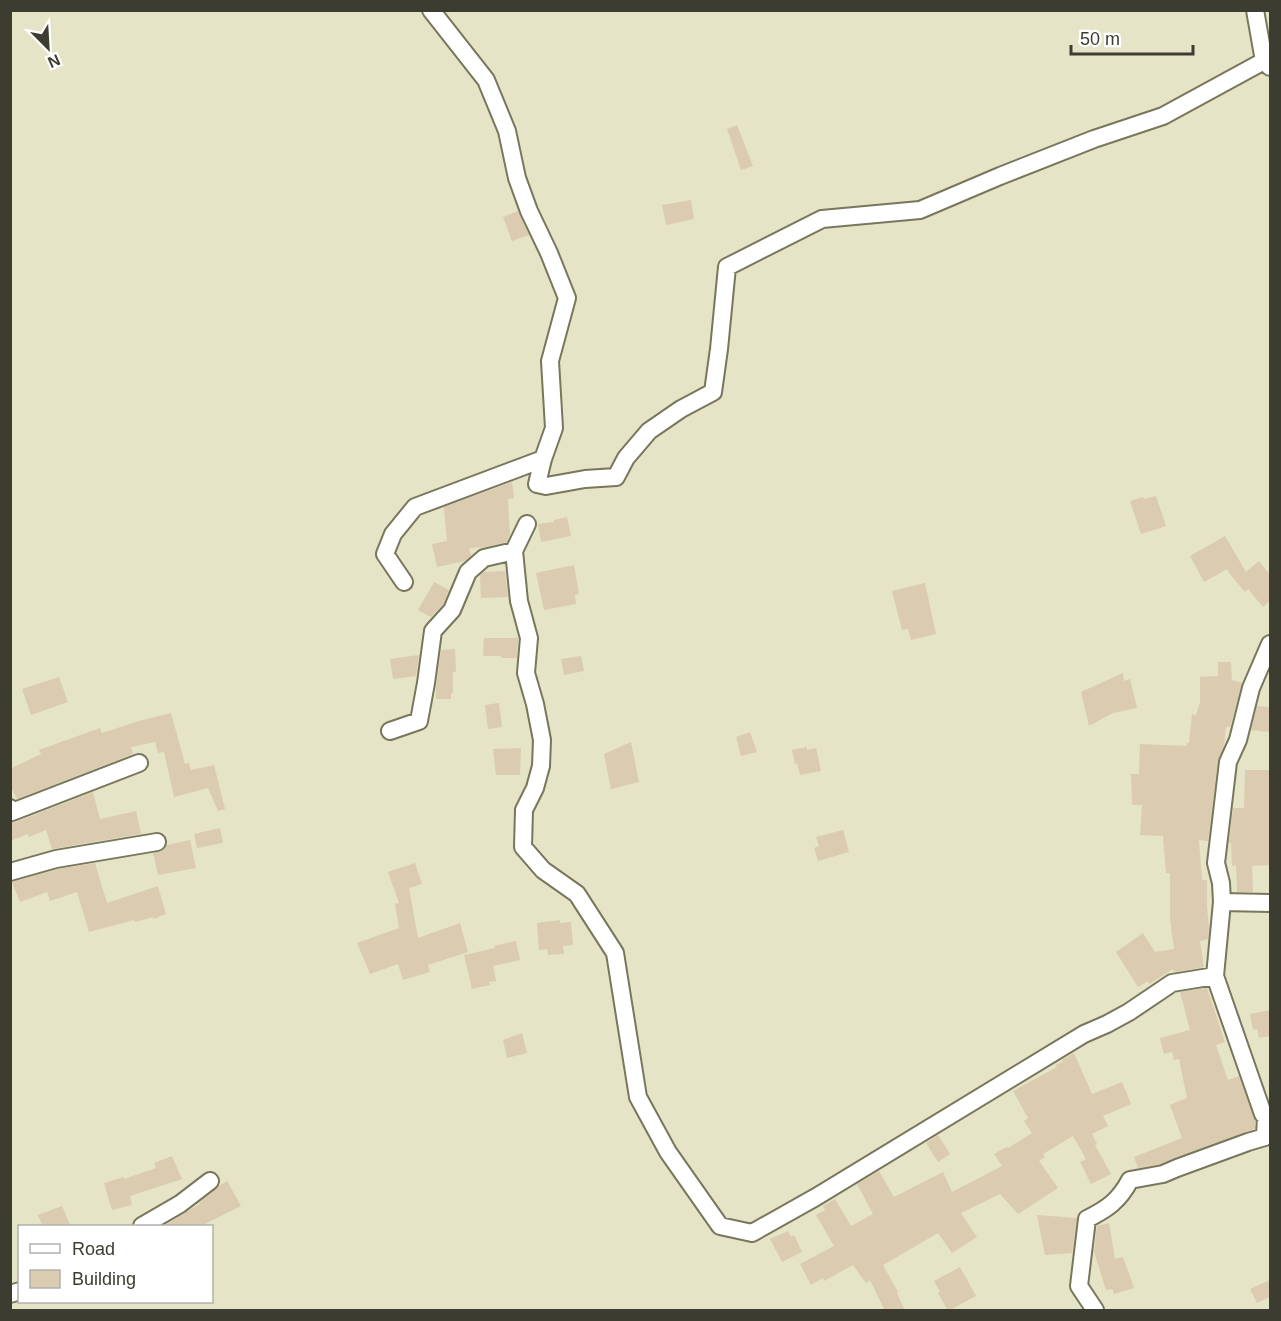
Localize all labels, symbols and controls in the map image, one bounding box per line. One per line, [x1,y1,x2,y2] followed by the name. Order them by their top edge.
[18,18,78,78] north arrow
[1071,18,1192,56] scale bar
[1080,29,1120,49] text: 50 m
[45,51,63,71] text: N
[18,1225,213,1303] legend
[72,1239,115,1259] text: Road
[72,1269,136,1289] text: Building

